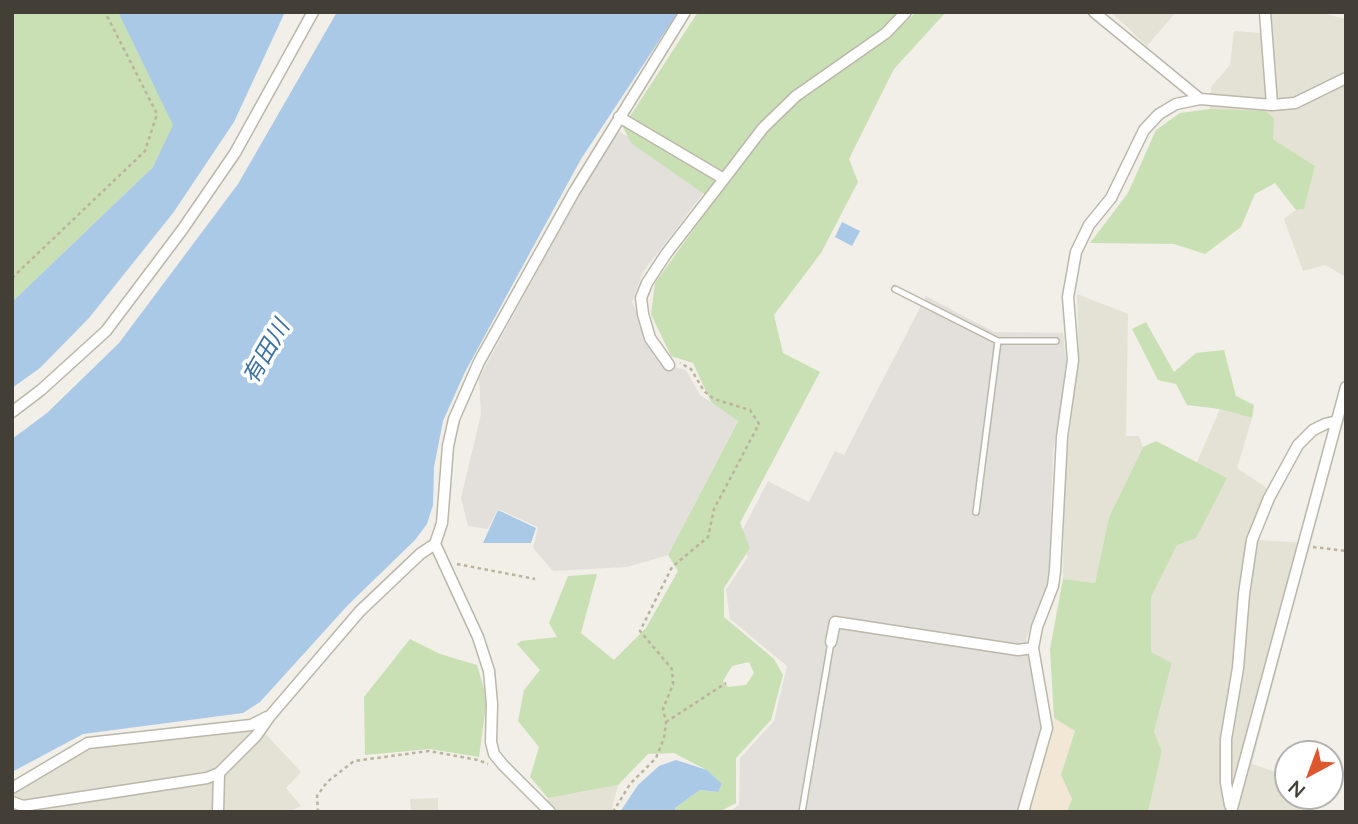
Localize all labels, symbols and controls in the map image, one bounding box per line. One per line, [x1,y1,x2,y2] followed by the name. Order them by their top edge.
[237,315,295,389] water label: 有田川
[1274,740,1344,810] north arrow
[1283,776,1309,803] text: N

